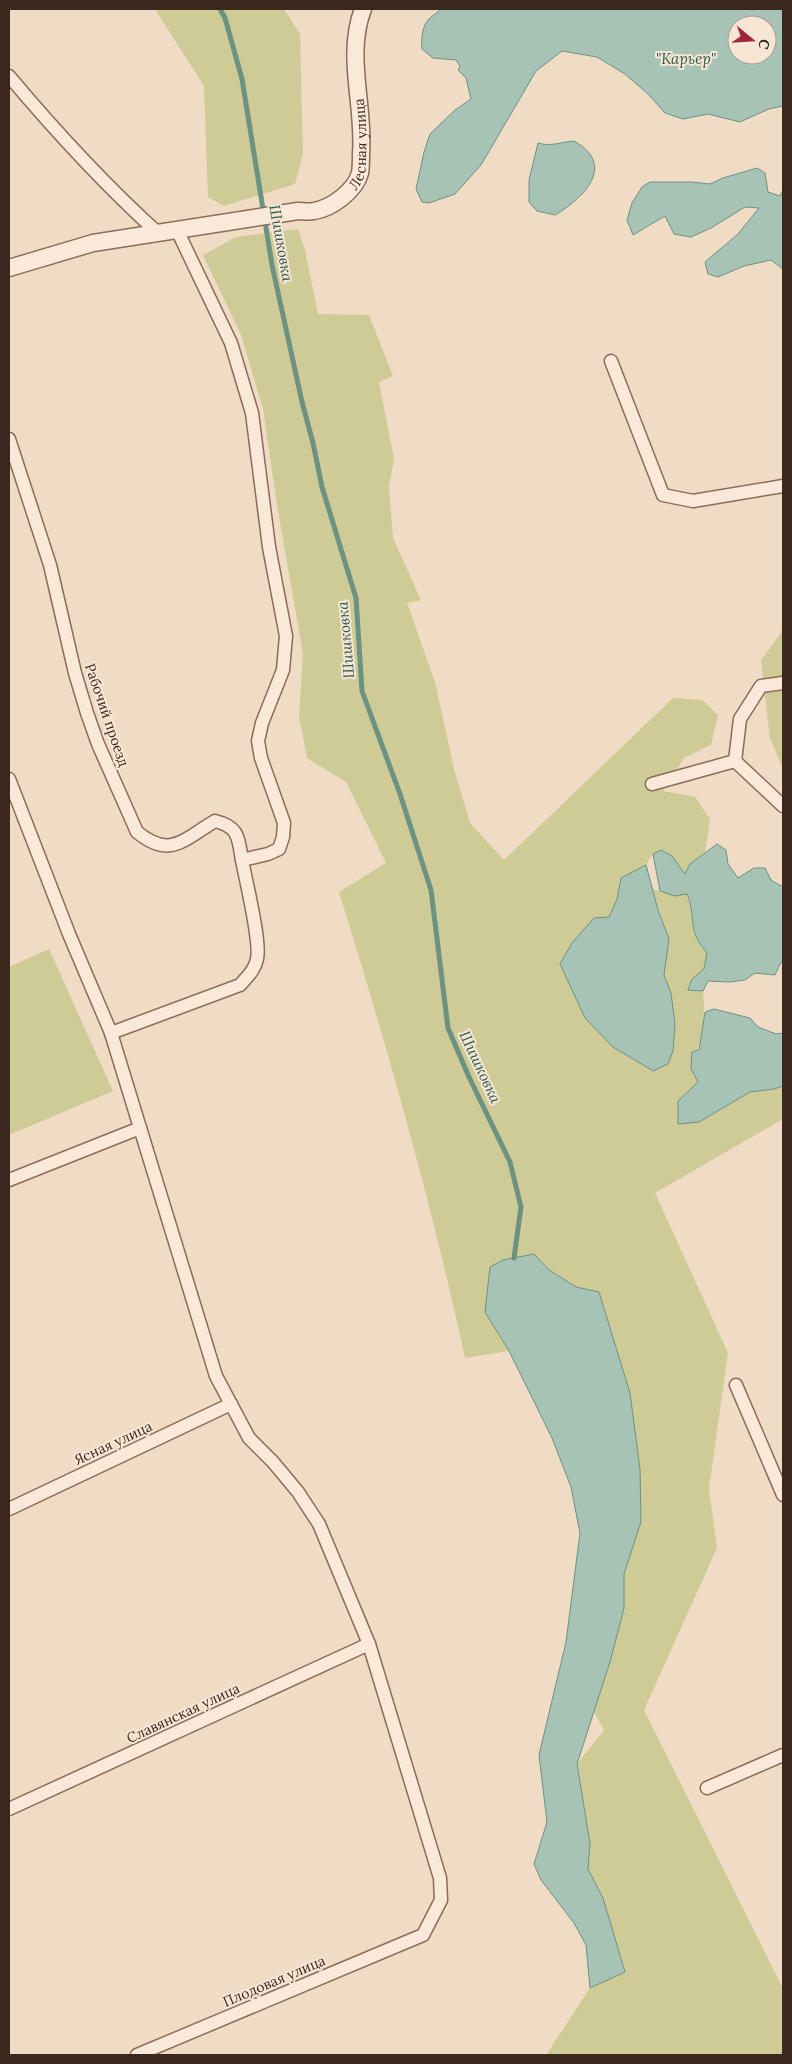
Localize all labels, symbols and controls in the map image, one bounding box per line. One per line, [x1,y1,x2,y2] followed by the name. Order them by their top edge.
[727,15,777,65] north arrow
[754,37,774,52] text: С
[656,49,716,68] water label: "Карьер"
[344,98,371,193] street label: Лесная улица
[265,203,298,283] water label: Шишковка
[333,600,358,679] water label: Шишковка
[81,661,133,769] street label: Рабочий проезд
[455,1028,506,1107] water label: Шишковка
[71,1417,155,1469] street label: Ясная улица
[124,1679,242,1747] street label: Славянская улица
[220,1951,328,2011] street label: Плодовая улица

